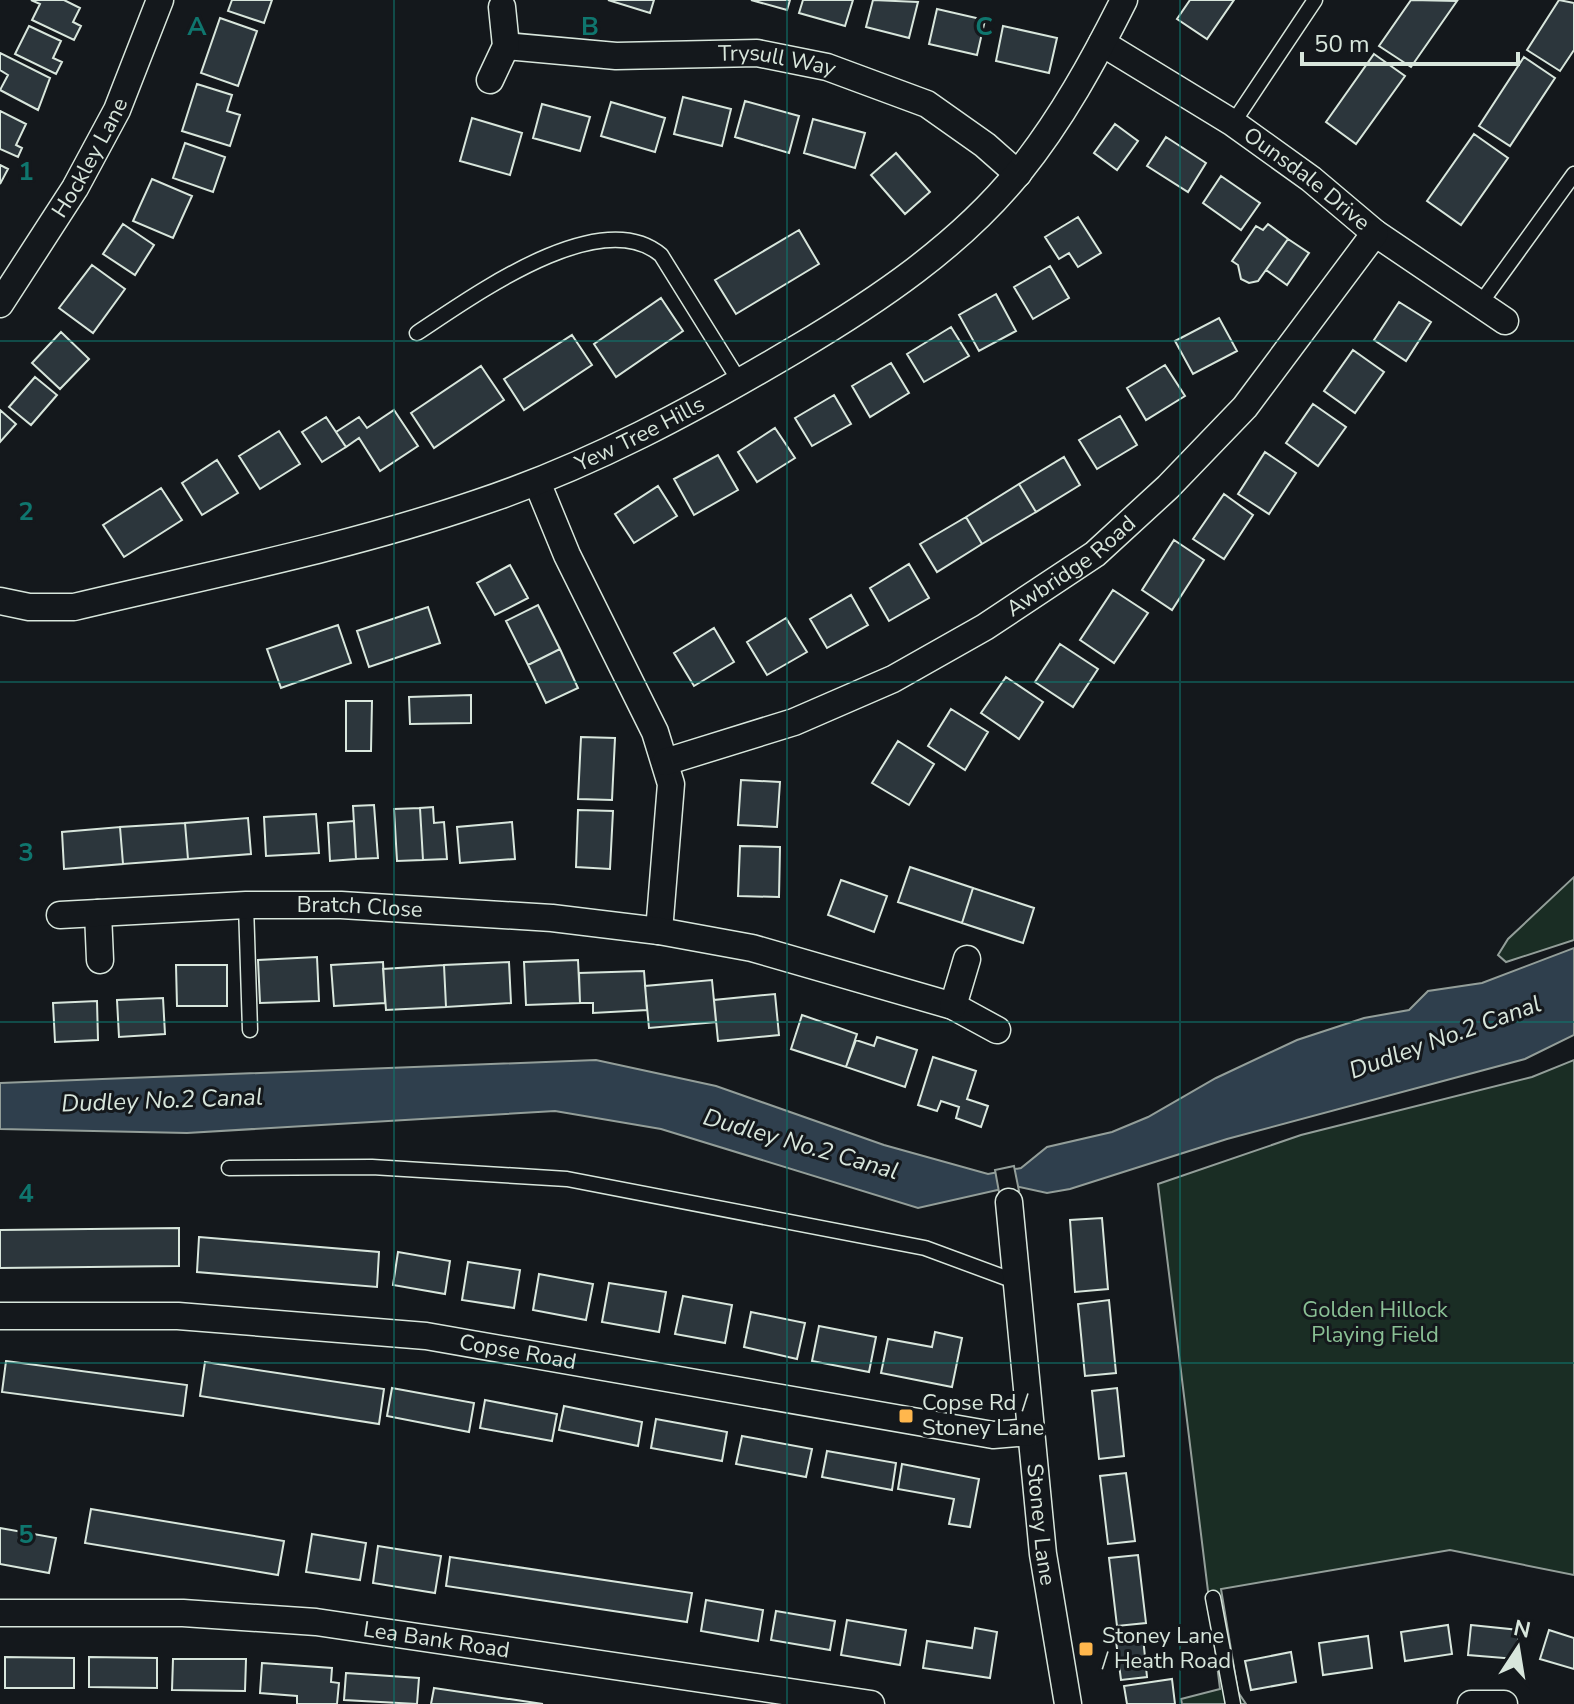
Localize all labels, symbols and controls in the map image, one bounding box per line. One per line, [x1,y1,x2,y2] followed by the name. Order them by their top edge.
[187,9,207,44] text: A
[581,9,599,44] text: B
[975,9,993,44] text: C
[1302,16,1518,66] scale bar
[1314,28,1370,60] text: 50 m
[718,38,841,84] street label: Trysull Way
[45,94,135,224] street label: Hockley Lane
[1237,120,1376,237] street label: Ounsdale Drive
[18,154,34,189] text: 1
[569,389,710,479] street label: Yew Tree Hills
[18,494,34,529] text: 2
[1000,509,1142,624] street label: Awbridge Road
[18,835,34,870] text: 3
[297,890,424,925] street label: Bratch Close
[1345,987,1545,1087] water label: Dudley No.2 Canal
[61,1080,263,1120] water label: Dudley No.2 Canal
[700,1101,902,1187] water label: Dudley No.2 Canal
[18,1176,34,1211] text: 4
[1302,1295,1449,1350] park label: Golden Hillock Playing Field
[457,1327,579,1377] street label: Copse Road
[922,1388,1044,1443] place label: Copse Rd / Stoney Lane
[897,1407,915,1425] marker: Copse Rd / Stoney Lane
[1019,1462,1063,1588] street label: Stoney Lane
[18,1517,34,1552] text: 5
[1478,1608,1558,1688] north arrow
[1511,1613,1533,1646] text: N
[361,1614,512,1665] street label: Lea Bank Road
[1101,1621,1231,1676] place label: Stoney Lane / Heath Road
[1077,1640,1095,1658] marker: Stoney Lane / Heath Road

